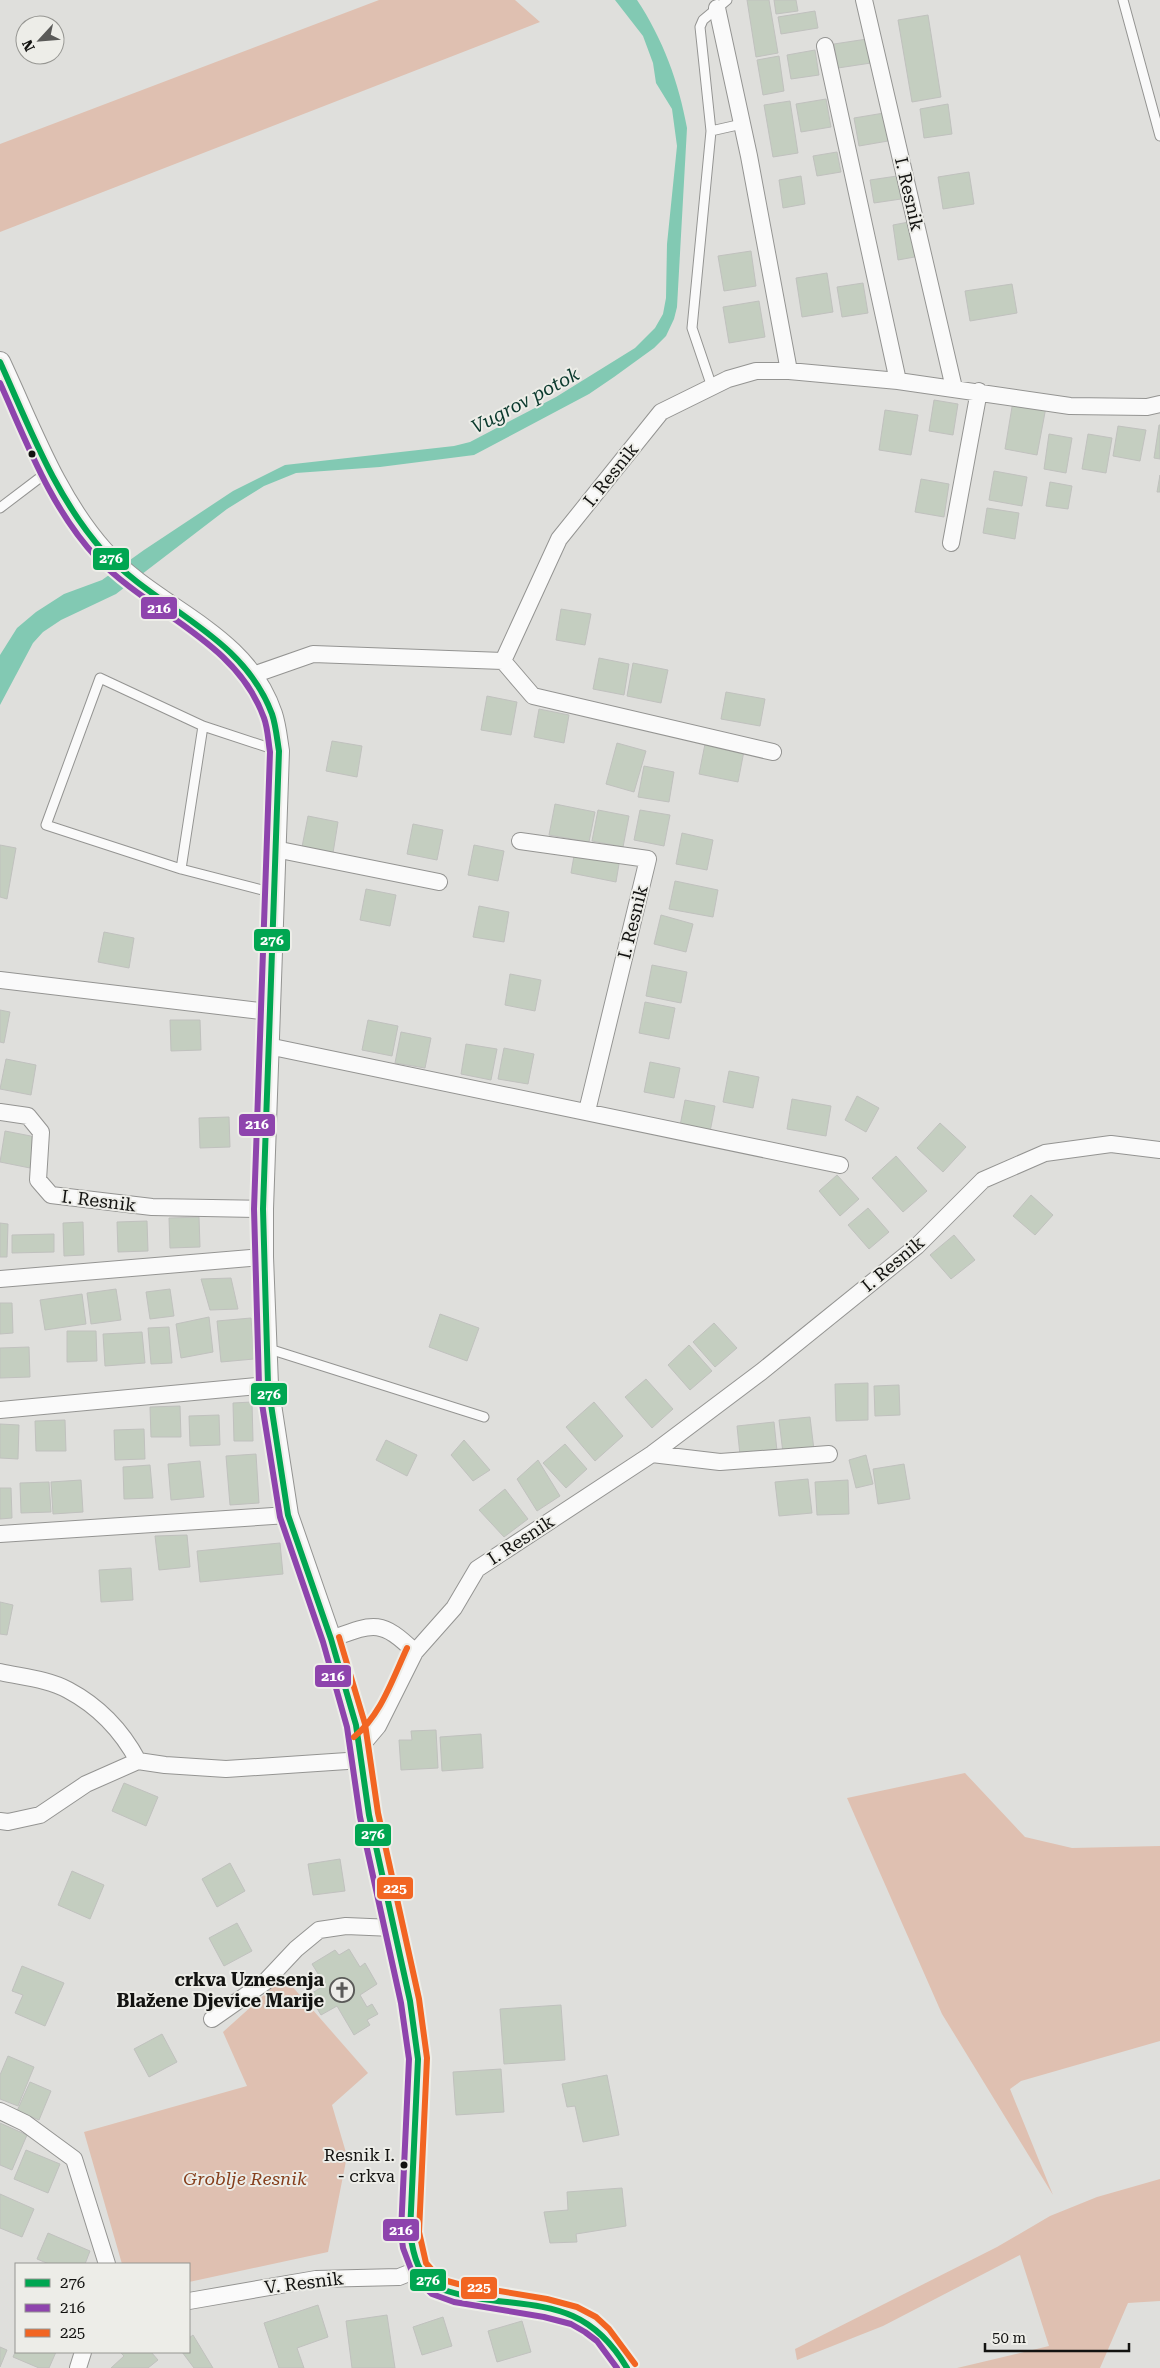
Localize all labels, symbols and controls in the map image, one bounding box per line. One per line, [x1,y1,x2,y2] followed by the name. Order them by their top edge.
[15,15,65,65] north arrow
[19,37,38,54] text: N
[891,155,928,233] street label: I. Resnik
[467,362,584,439] water label: Vugrov potok
[579,439,642,511] street label: I. Resnik
[27,449,37,459] unlabelled marker
[92,547,130,571] line badge: 276
[99,550,123,566] text: 276
[140,596,178,620] line badge: 216
[147,600,171,616] text: 216
[613,883,652,961] street label: I. Resnik
[253,928,291,952] line badge: 276
[260,932,284,948] text: 276
[238,1113,276,1137] line badge: 216
[245,1116,269,1132] text: 216
[60,1185,138,1216] street label: I. Resnik
[857,1231,928,1296] street label: I. Resnik
[250,1382,288,1406] line badge: 276
[257,1386,281,1402] text: 276
[483,1510,558,1569] street label: I. Resnik
[314,1664,352,1688] line badge: 216
[321,1668,345,1684] text: 216
[354,1823,392,1847] line badge: 276
[361,1826,385,1842] text: 276
[376,1876,414,1900] line badge: 225
[383,1880,407,1896] text: 225
[117,1969,324,2011] place label: crkva Uznesenja Blažene Djevice Marije
[329,1977,355,2003] church icon: crkva Uznesenja Blažene Djevice Marije
[324,2145,395,2186] place label: Resnik I. - crkva
[399,2160,409,2170] marker: Resnik I. - crkva
[183,2168,307,2189] park label: Groblje Resnik
[382,2218,420,2242] line badge: 216
[389,2222,413,2238] text: 216
[15,2263,190,2353] legend
[263,2267,345,2298] street label: V. Resnik
[409,2268,447,2292] line badge: 276
[416,2272,440,2288] text: 276
[60,2274,85,2292] text: 276
[460,2276,498,2300] line badge: 225
[467,2279,491,2295] text: 225
[60,2299,85,2317] text: 216
[985,2320,1129,2352] scale bar
[60,2324,85,2342] text: 225
[992,2329,1027,2347] text: 50 m

